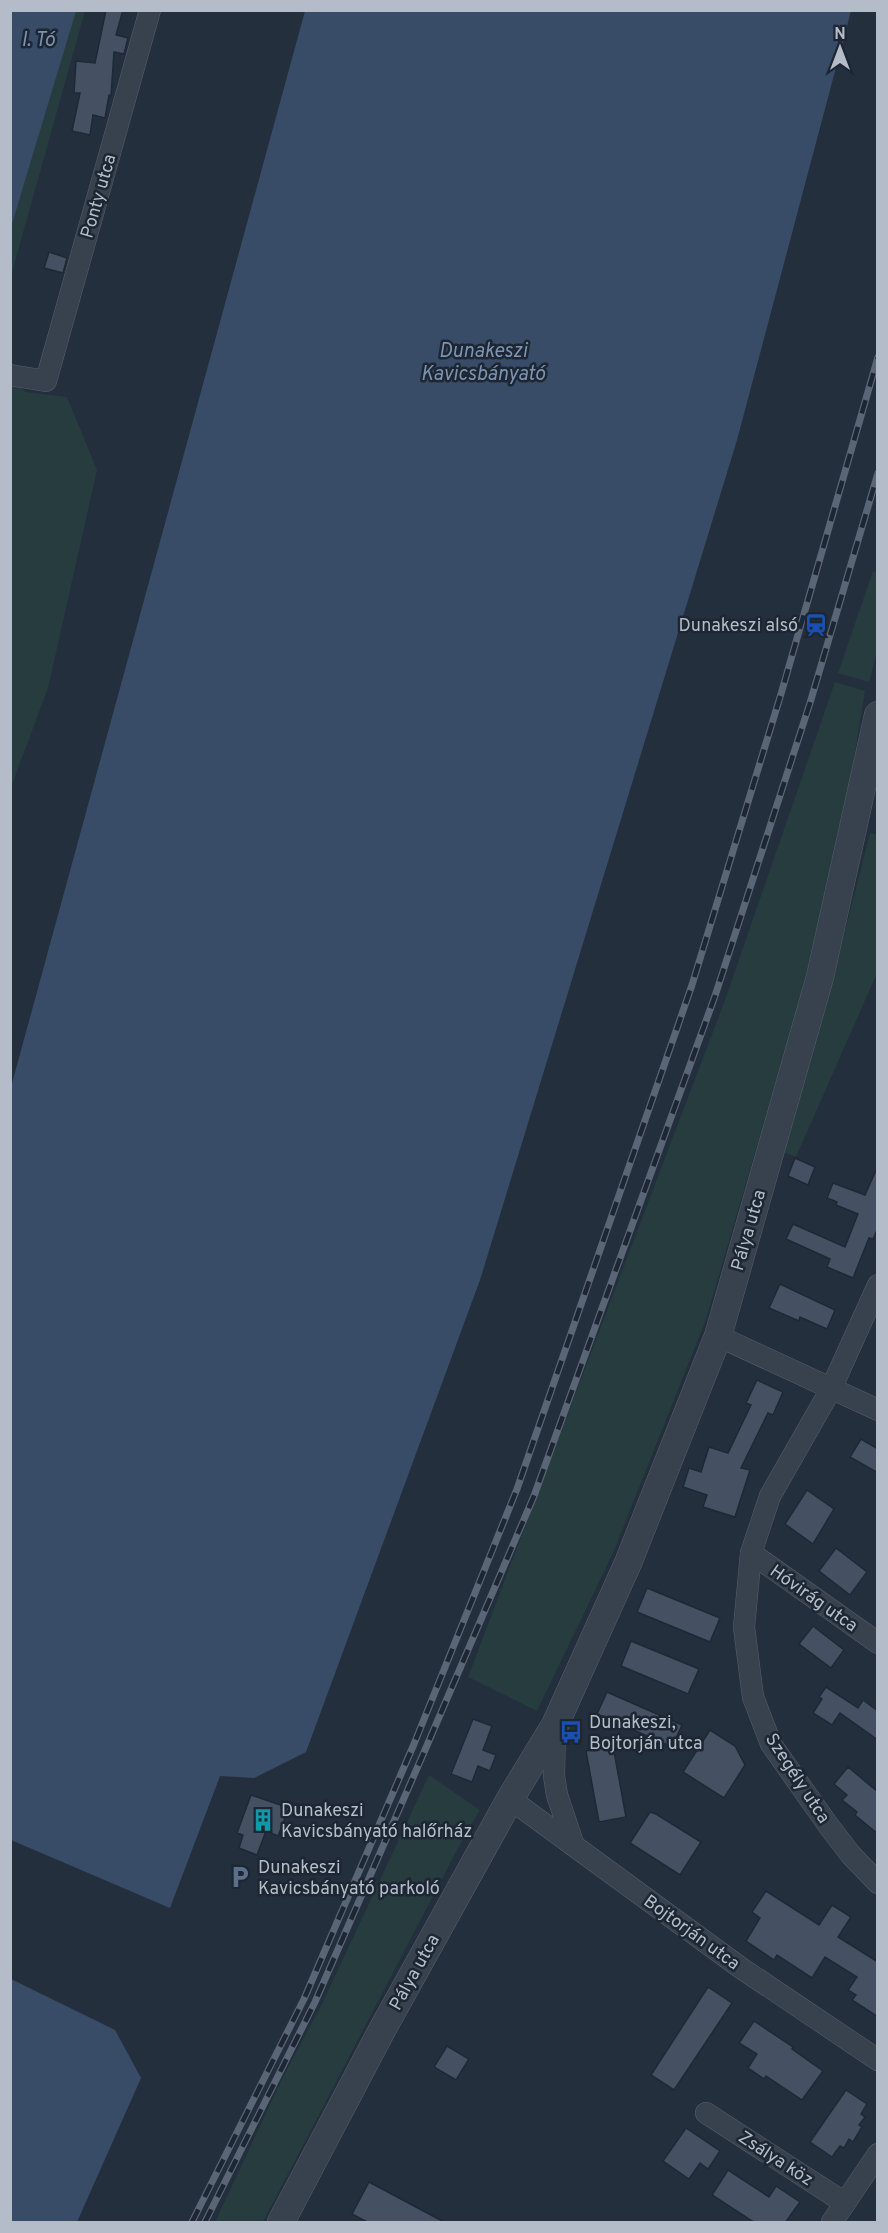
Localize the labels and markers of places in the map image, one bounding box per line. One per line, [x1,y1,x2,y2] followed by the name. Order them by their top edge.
[803,612,829,638] station icon: Dunakeszi alsó
[679,615,798,638] place label: Dunakeszi alsó
[589,1712,703,1756] place label: Dunakeszi, Bojtorján utca
[558,1719,584,1745] bus stop icon: Dunakeszi, Bojtorján utca
[281,1800,472,1844] place label: Dunakeszi Kavicsbányató halőrház
[250,1807,276,1833] building icon: Dunakeszi Kavicsbányató halőrház
[258,1857,440,1901] place label: Dunakeszi Kavicsbányató parkoló
[227,1864,253,1890] parking icon: Dunakeszi Kavicsbányató parkoló

